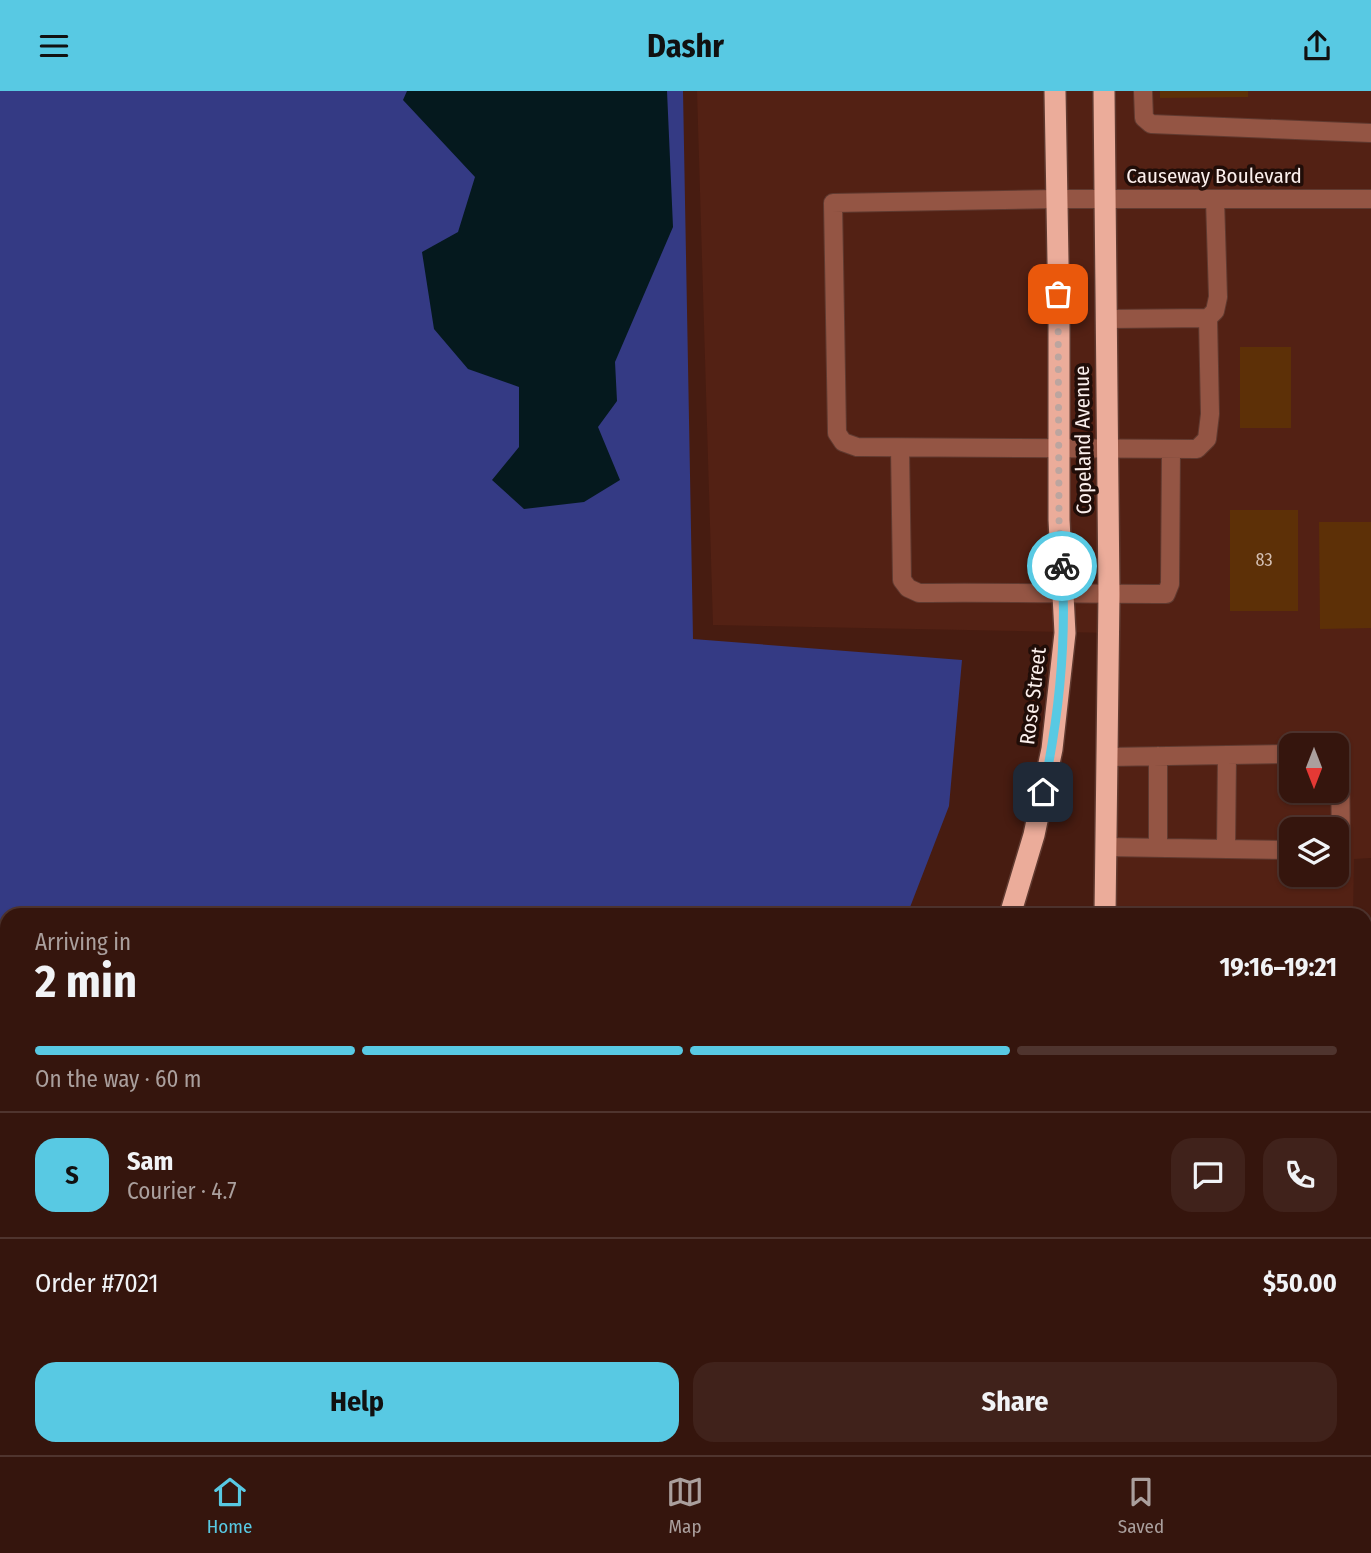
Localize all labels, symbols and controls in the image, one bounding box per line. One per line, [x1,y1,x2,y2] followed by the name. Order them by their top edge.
[35,27,73,65] icon: menu
[647,27,724,65] text: Dashr
[1298,27,1336,65] icon: share
[1126,163,1302,189] street label: Causeway Boulevard
[1028,264,1088,324] pin
[1039,275,1077,313] icon: bag
[1069,365,1097,515] street label: Copeland Avenue
[1027,531,1097,601] courier
[1043,547,1081,585] icon: bike
[1255,549,1273,571] house number: 83
[1014,646,1052,746] street label: Rose Street
[1279,733,1349,803] north arrow
[1279,733,1349,887] map controls
[1013,762,1073,822] pin
[1024,773,1062,811] icon: home
[1279,817,1349,887] button: layers
[35,928,131,956] text: Arriving in
[1219,952,1337,983] text: 19:16–19:21
[35,954,137,1009] text: 2 min
[35,1065,202,1093] text: On the way · 60 m
[1171,1138,1245,1212] button: chat
[1263,1138,1337,1212] button: phone
[127,1146,173,1177] text: Sam
[65,1160,79,1191] text: S
[127,1177,237,1205] text: Courier · 4.7
[35,1268,159,1299] text: Order #7021
[1263,1268,1337,1299] text: $50.00
[35,1362,679,1442] button: Help
[693,1362,1337,1442] button: Share
[207,1473,252,1538] tab: Home
[666,1473,704,1538] tab: Map
[1118,1473,1164,1538] tab: Saved

